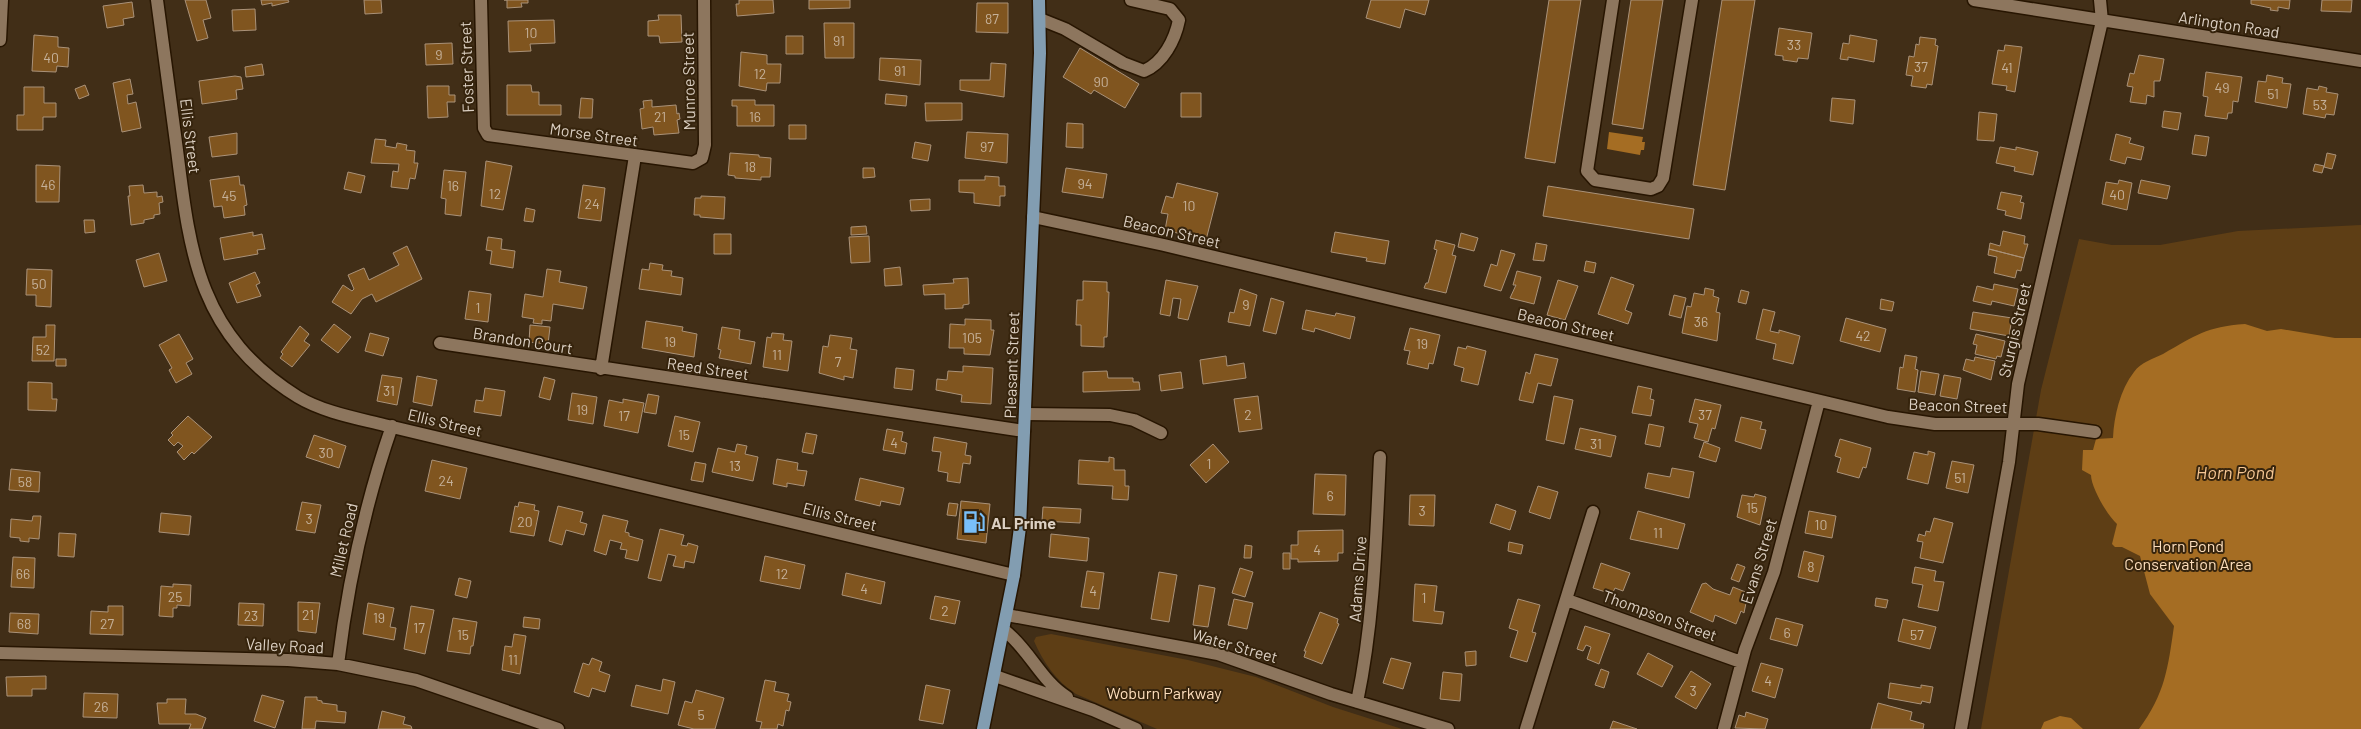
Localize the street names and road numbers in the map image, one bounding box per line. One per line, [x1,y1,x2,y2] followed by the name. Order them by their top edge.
[2177,7,2281,41] street label: Arlington Road
[455,21,477,113] street label: Foster Street
[678,32,698,130] street label: Munroe Street
[177,97,205,175] street label: Ellis Street
[549,118,639,150] street label: Morse Street
[1122,211,1222,251] street label: Beacon Street
[1994,281,2034,379] street label: Sturgis Street
[1516,304,1616,344] street label: Beacon Street
[1000,311,1022,419] street label: Pleasant Street
[472,323,574,357] street label: Brandon Court
[666,353,750,383] street label: Reed Street
[1908,394,2008,416] street label: Beacon Street
[406,404,484,440] street label: Ellis Street
[801,498,879,534] street label: Ellis Street
[325,501,361,579] street label: Millet Road
[1736,516,1780,606] street label: Evans Street
[1345,535,1369,623] street label: Adams Drive
[1600,585,1720,645] street label: Thompson Street
[1190,624,1280,666] street label: Water Street
[245,633,325,657] street label: Valley Road

